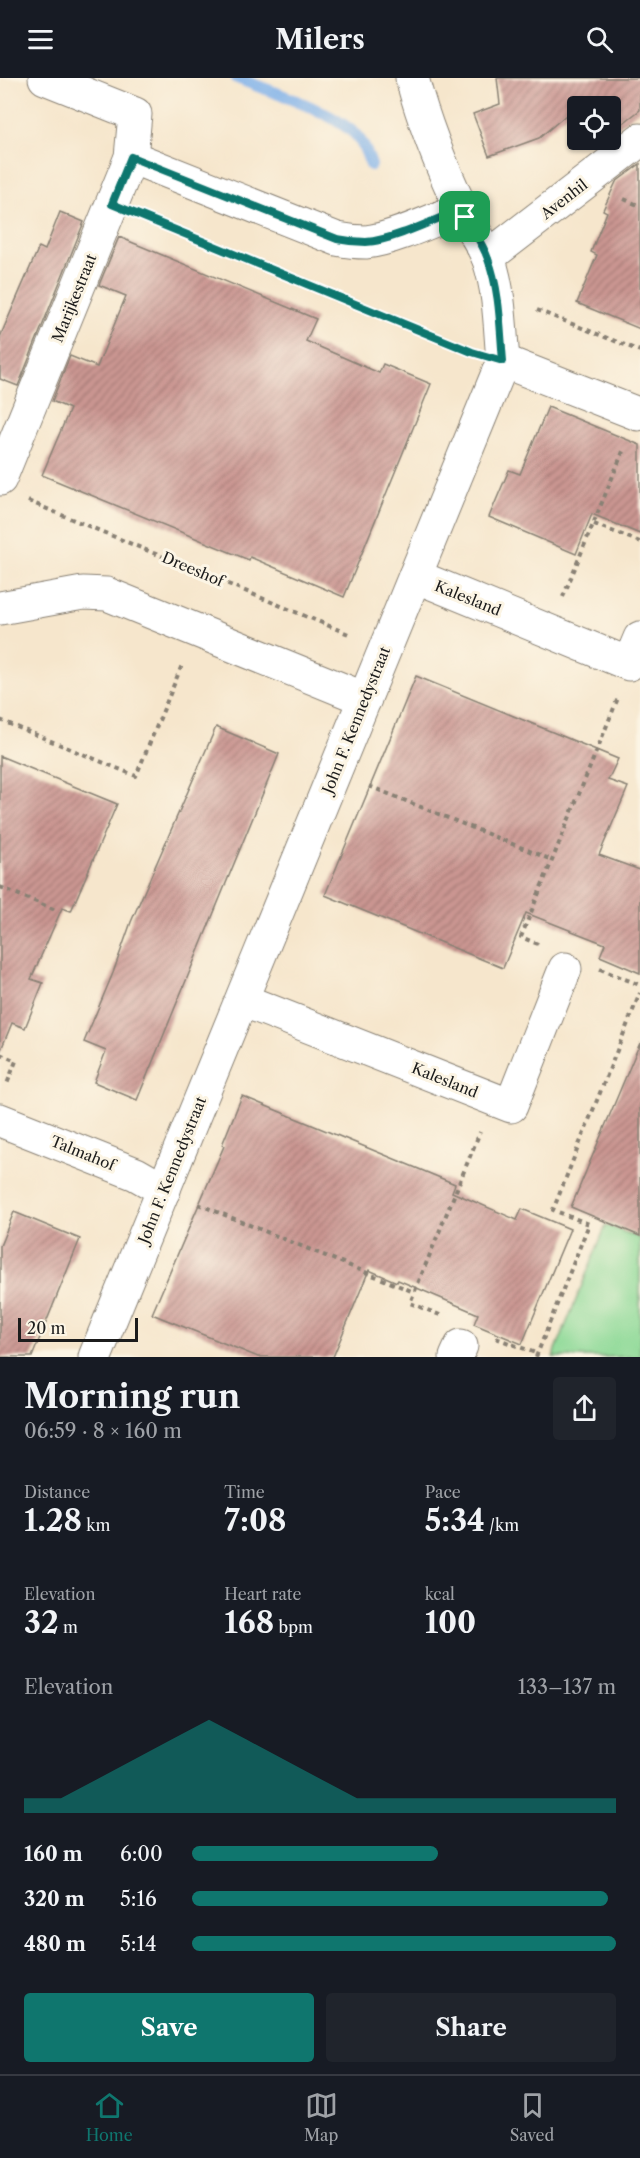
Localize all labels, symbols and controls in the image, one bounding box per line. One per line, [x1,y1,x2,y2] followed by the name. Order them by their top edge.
[24,23,57,56] icon: menu
[275,23,365,56] text: Milers
[583,23,616,56] icon: search
[567,96,621,150] map controls
[567,96,621,150] button: locate
[536,175,592,224] street label: Avenhil
[439,191,490,242] pin
[448,200,481,233] icon: arrive
[48,250,101,345] street label: Marijkestraat
[159,547,228,591] street label: Dreeshof
[432,576,504,620] street label: Kalesland
[317,643,394,798] street label: John F. Kennedystraat
[409,1058,481,1102] street label: Kalesland
[133,1093,210,1248] street label: John F. Kennedystraat
[48,1131,120,1175] street label: Talmahof
[18,1315,138,1342] scale bar
[27,1318,66,1338] text: 20 m
[24,1376,240,1417] text: Morning run
[553,1377,616,1440] button: share
[24,1419,182,1443] text: 06:59 · 8 × 160 m
[24,1482,90,1502] text: Distance
[224,1482,265,1502] text: Time
[425,1482,461,1502] text: Pace
[24,1502,82,1539] text: 1.28
[224,1502,286,1539] text: 7:08
[425,1502,485,1539] text: 5:34
[82,1515,110,1535] text: km
[485,1515,519,1535] text: /km
[24,1584,95,1604] text: Elevation
[224,1584,301,1604] text: Heart rate
[425,1584,455,1604] text: kcal
[24,1604,59,1641] text: 32
[224,1604,274,1641] text: 168
[425,1604,476,1641] text: 100
[59,1617,78,1637] text: m
[274,1617,313,1637] text: bpm
[24,1675,113,1699] text: Elevation
[518,1675,616,1699] text: 133–137 m
[24,1842,83,1866] text: 160 m
[120,1842,163,1866] text: 6:00
[24,1887,85,1911] text: 320 m
[120,1887,157,1911] text: 5:16
[24,1932,86,1956] text: 480 m
[120,1932,156,1956] text: 5:14
[24,1993,314,2062] button: Save
[326,1993,616,2062] button: Share
[86,2089,133,2145] tab: Home
[304,2089,338,2145] tab: Map
[510,2089,554,2145] tab: Saved

